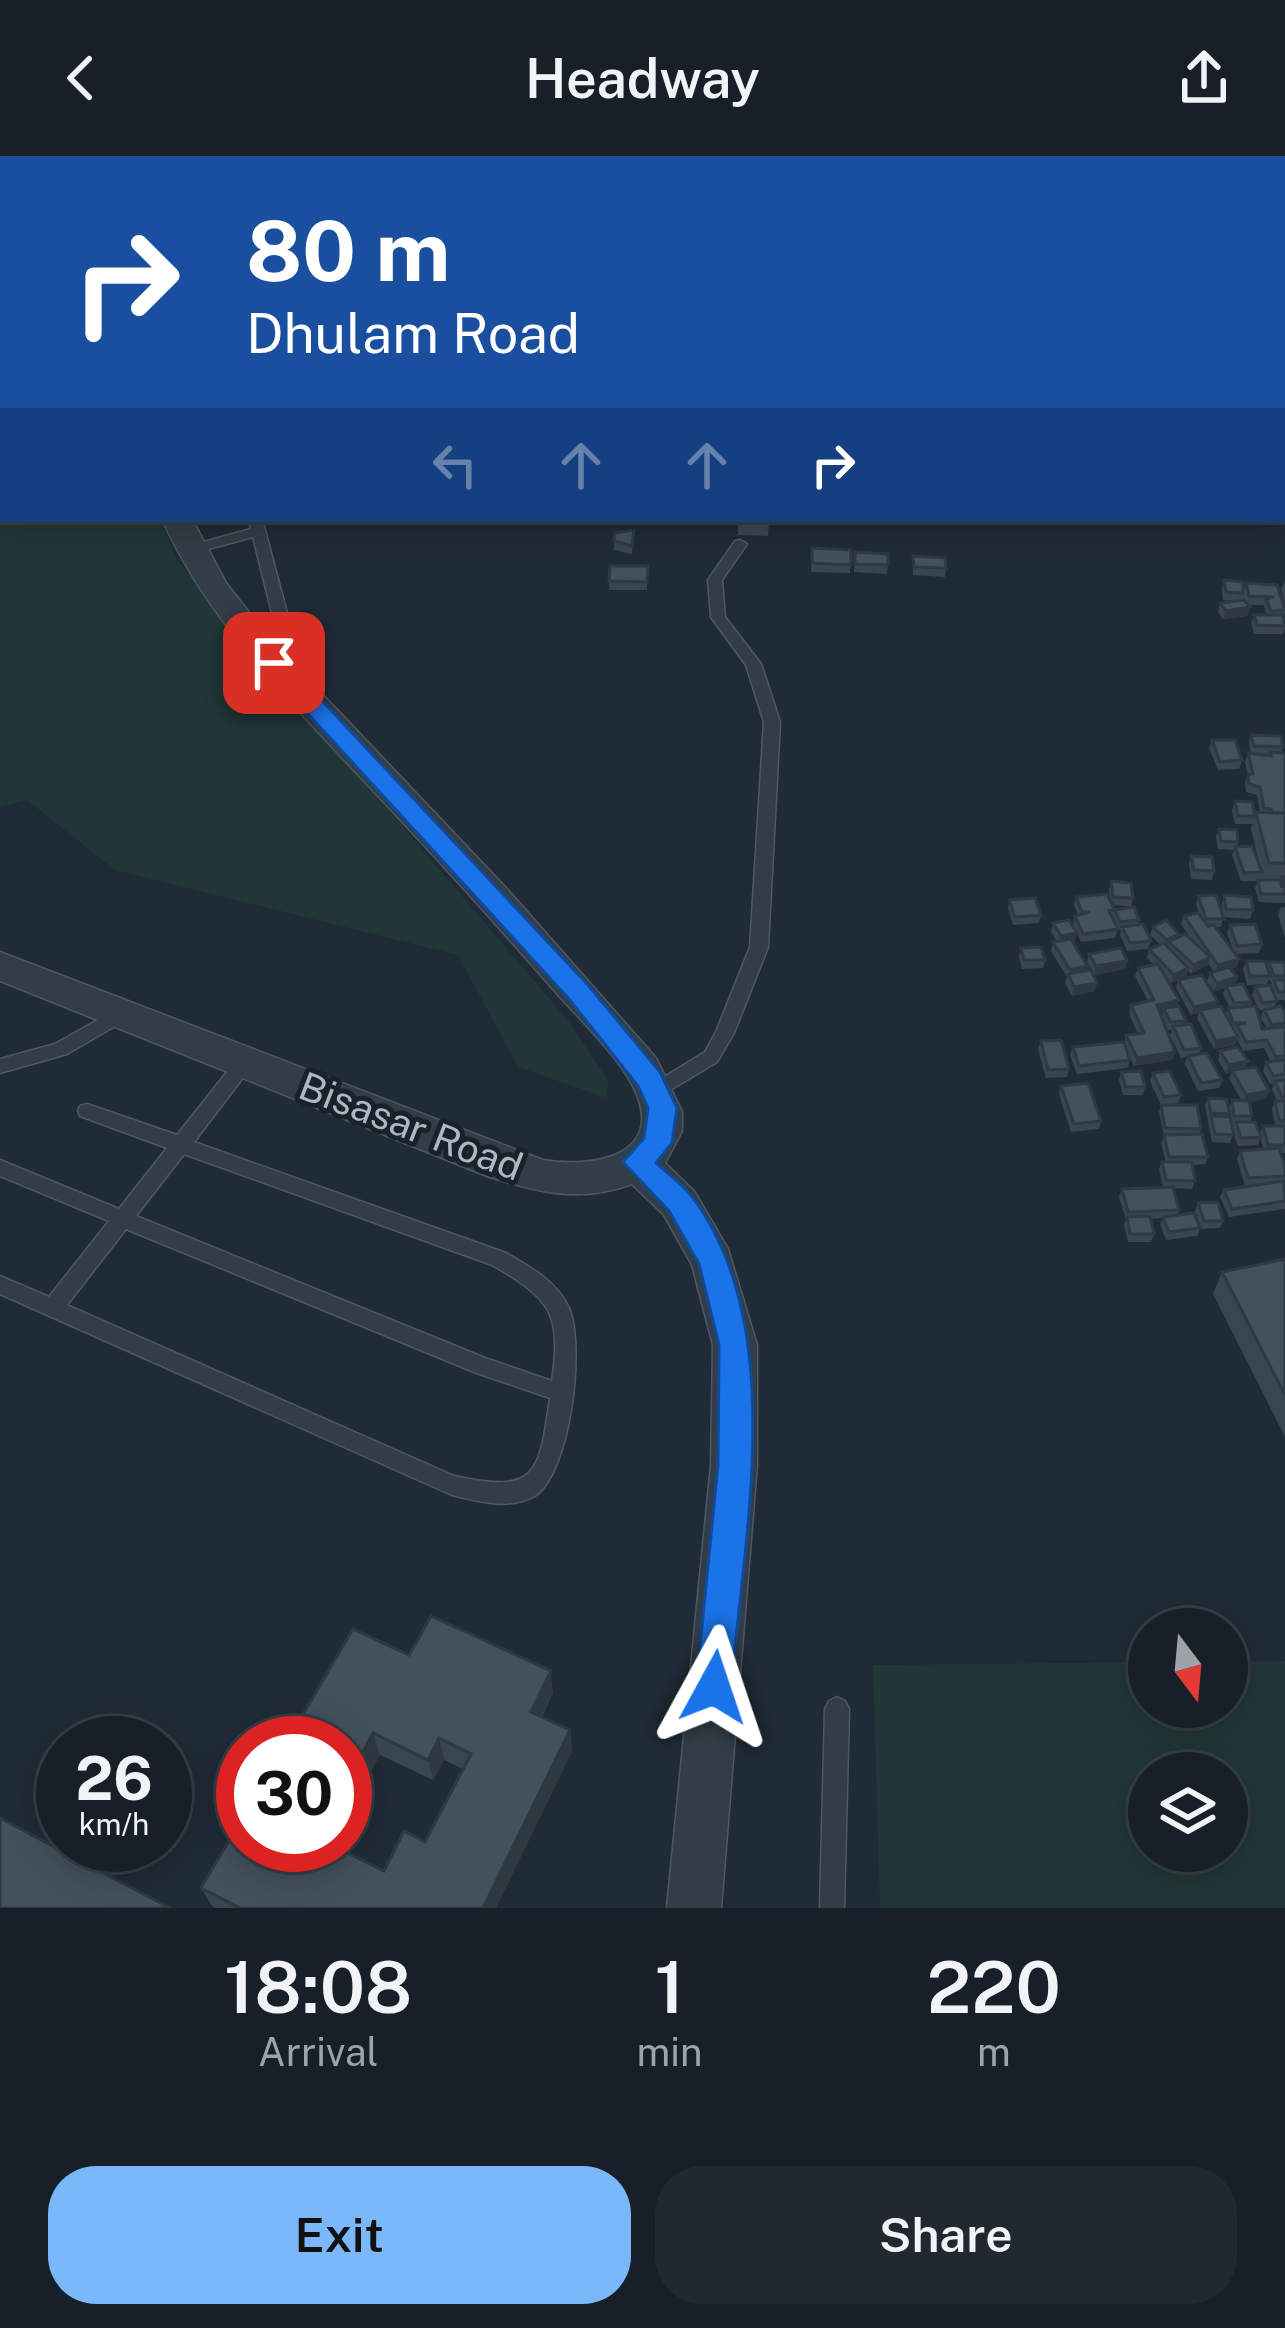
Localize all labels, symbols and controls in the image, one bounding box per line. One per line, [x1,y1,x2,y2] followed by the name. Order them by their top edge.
[48,45,114,111] icon: back
[1171,45,1237,111] icon: share
[525,47,760,110] text: Headway
[246,201,450,300] text: 80 m
[48,204,204,360] icon: right
[246,302,580,365] text: Dhulam Road
[422,432,488,498] icon: left
[548,432,614,498] icon: ahead
[674,432,740,498] icon: ahead
[800,432,866,498] icon: right
[223,612,325,714] pin
[241,630,307,696] icon: arrive
[293,1062,529,1190] street label: Bisasar Road
[1128,1608,1248,1728] north arrow
[1128,1608,1248,1872] map controls
[651,1624,777,1750] position arrow
[216,1716,372,1872] speed limit sign: 30
[75,1743,153,1814] text: 26
[1128,1752,1248,1872] button: layers
[79,1806,149,1842] text: km/h
[224,1945,412,2029] text: 18:08
[654,1945,685,2029] text: 1
[927,1945,1061,2029] text: 220
[258,2029,378,2075] text: Arrival
[636,2029,703,2075] text: min
[977,2029,1011,2075] text: m
[48,2166,631,2304] button: Exit
[655,2166,1237,2304] button: Share

